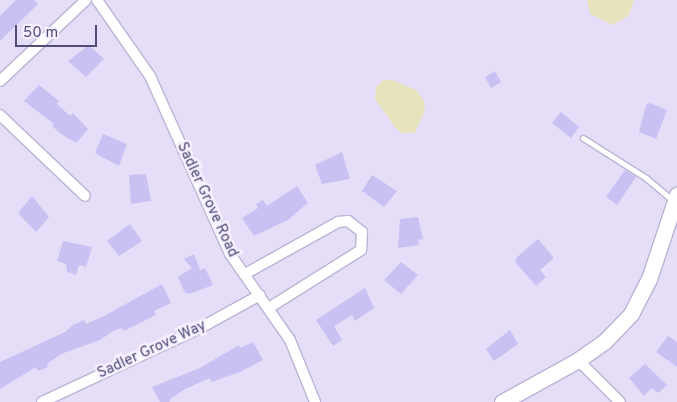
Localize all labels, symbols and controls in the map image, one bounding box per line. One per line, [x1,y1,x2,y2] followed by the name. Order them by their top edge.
[18,15,100,47] scale bar
[23,24,58,43] text: 50 m
[172,140,242,260] street label: Sadler Grove Road
[95,317,209,383] street label: Sadler Grove Way

